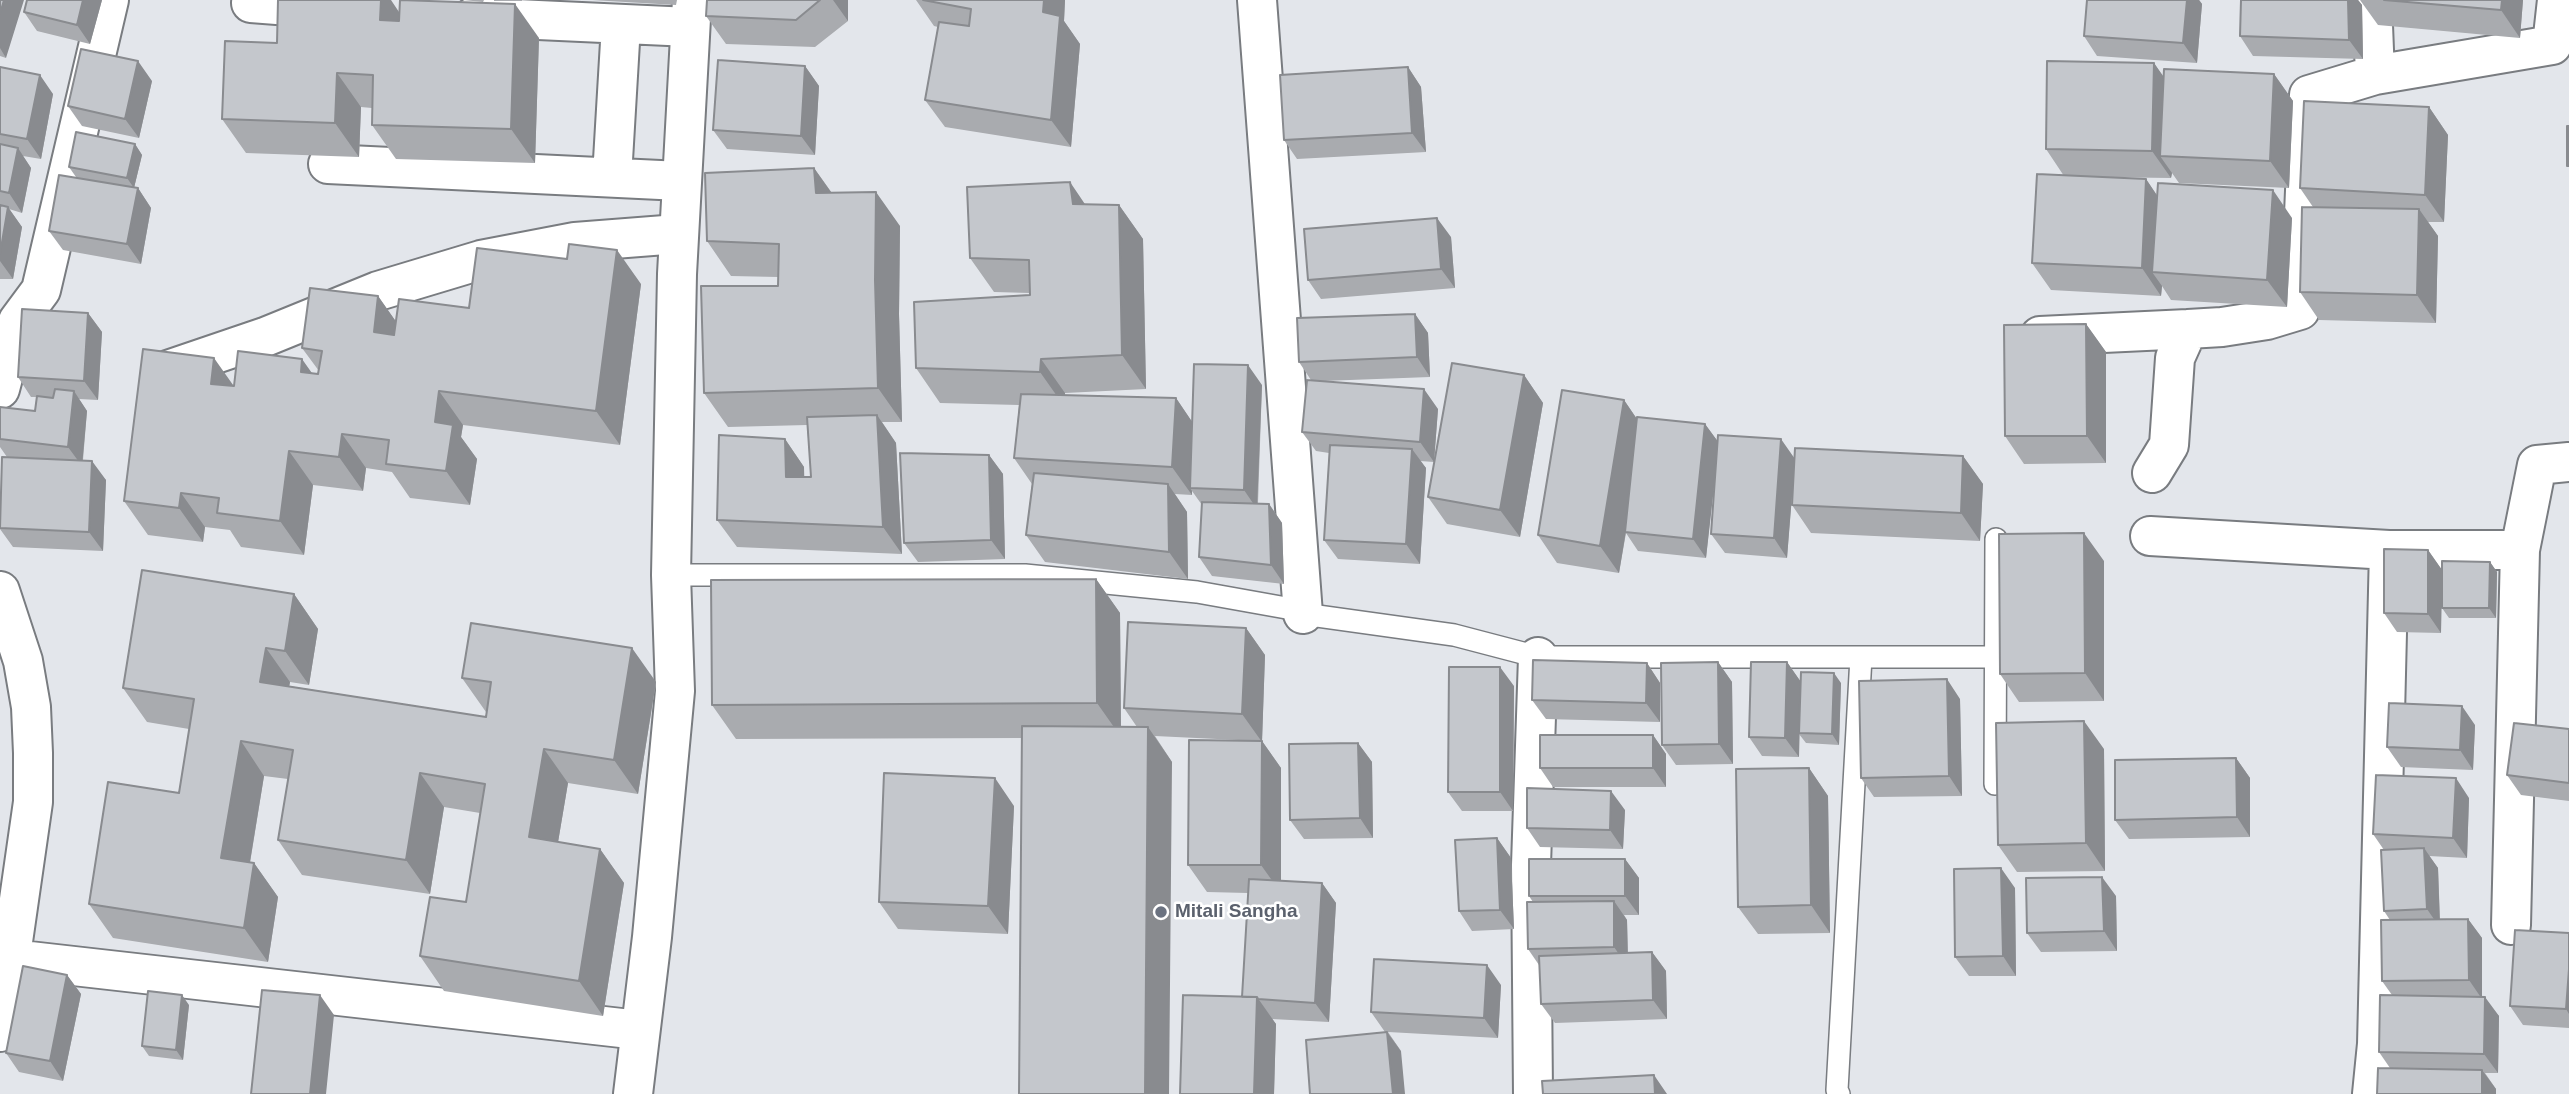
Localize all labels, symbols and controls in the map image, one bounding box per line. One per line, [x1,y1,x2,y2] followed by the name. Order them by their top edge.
[1175,901,1297,923] place label: Mitali Sangha
[1153,904,1169,920] marker: Mitali Sangha

